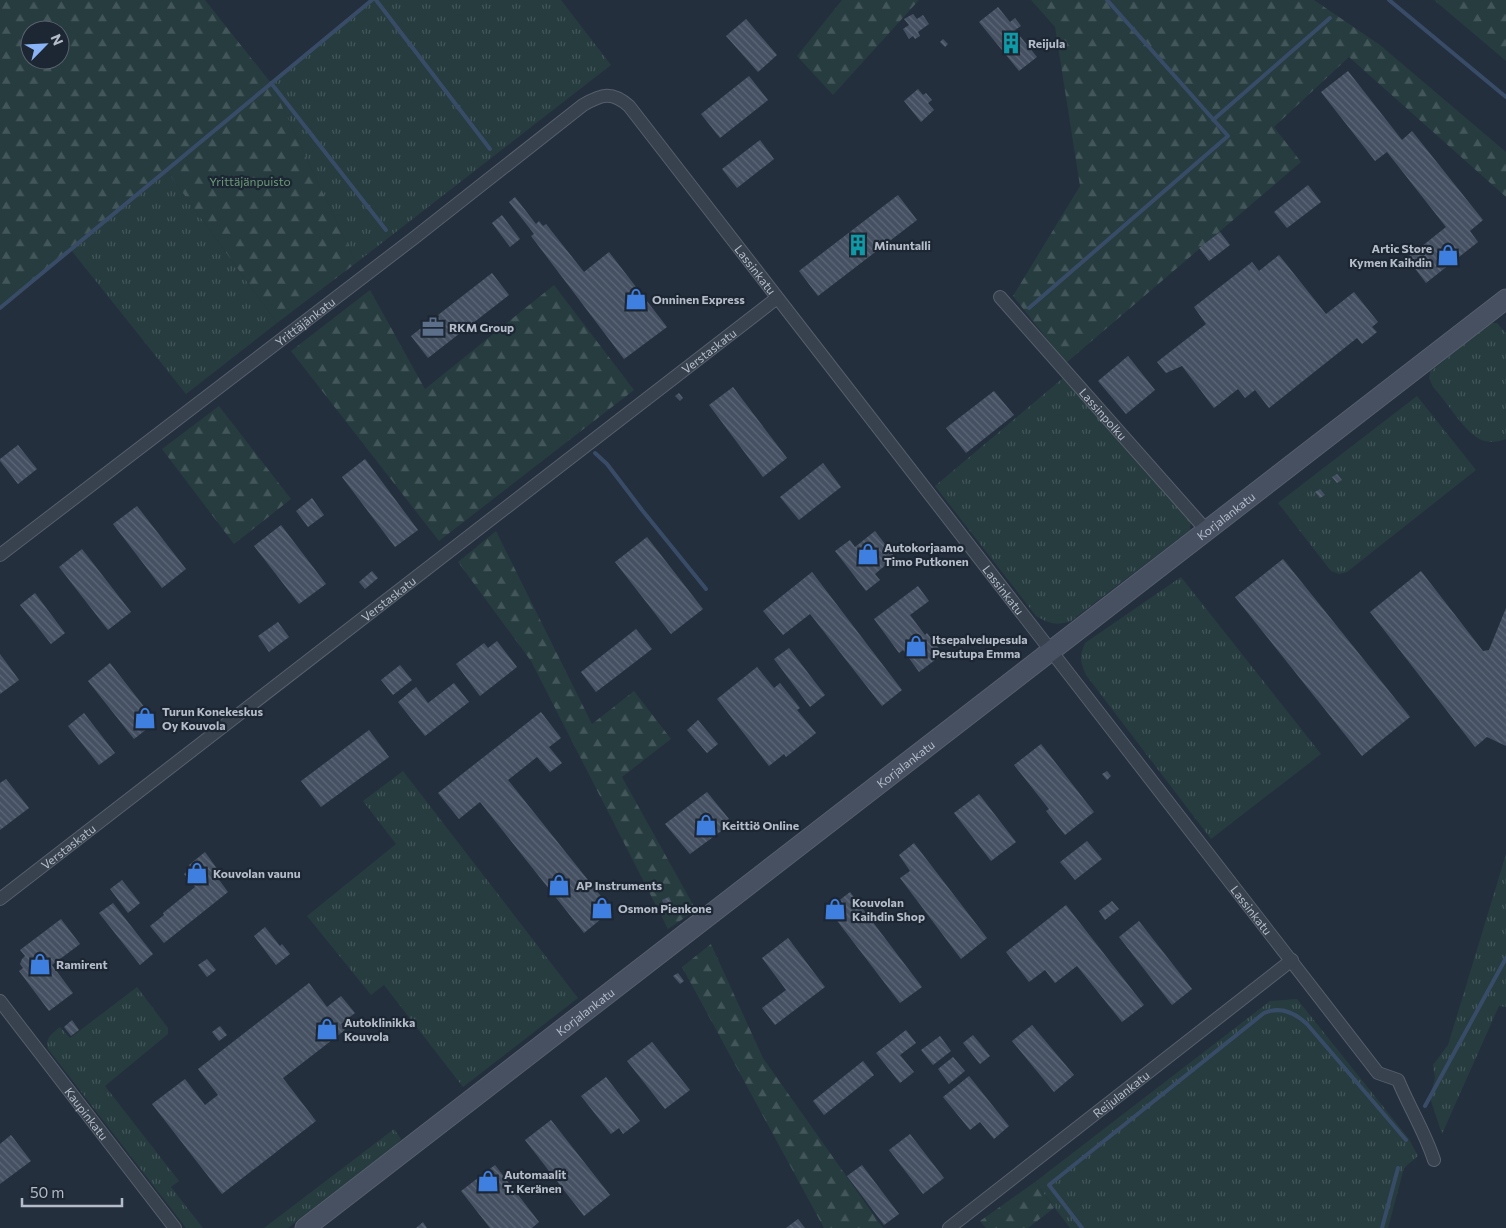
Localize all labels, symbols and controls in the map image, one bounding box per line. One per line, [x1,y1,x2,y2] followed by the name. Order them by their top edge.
[20,20,70,70] north arrow
[998,30,1024,56] building icon: Reijula
[47,31,67,48] text: N
[1028,36,1065,50] place label: Reijula
[209,174,291,188] park label: Yrittäjänpuisto
[845,232,871,258] building icon: Minuntalli
[874,238,931,252] place label: Minuntalli
[1349,241,1432,269] place label: Artic Store Kymen Kaihdin
[732,242,779,297] street label: Lassinkatu
[1435,242,1461,268] shop icon: Artic Store Kymen Kaihdin
[623,286,649,312] shop icon: Onninen Express
[652,292,745,306] place label: Onninen Express
[272,294,338,349] street label: Yrittäjänkatu
[420,314,446,340] office icon: RKM Group
[449,320,514,334] place label: RKM Group
[679,325,739,376] street label: Verstaskatu
[1077,385,1130,443] street label: Lassinpolku
[1194,489,1258,543] street label: Korjalankatu
[884,540,969,568] place label: Autokorjaamo Timo Putkonen
[855,541,881,567] shop icon: Autokorjaamo Timo Putkonen
[980,562,1027,617] street label: Lassinkatu
[358,573,418,624] street label: Verstaskatu
[932,632,1028,660] place label: Itsepalvelupesula Pesutupa Emma
[903,633,929,659] shop icon: Itsepalvelupesula Pesutupa Emma
[162,704,263,732] place label: Turun Konekeskus Oy Kouvola
[132,705,158,731] shop icon: Turun Konekeskus Oy Kouvola
[874,737,937,790] street label: Korjalankatu
[693,812,719,838] shop icon: Keittiö Online
[722,818,799,832] place label: Keittiö Online
[38,821,98,872] street label: Verstaskatu
[184,860,210,886] shop icon: Kouvolan vaunu
[213,866,301,880] place label: Kouvolan vaunu
[546,872,572,898] shop icon: AP Instruments
[576,878,663,892] place label: AP Instruments
[1228,882,1275,937] street label: Lassinkatu
[589,895,615,921] shop icon: Osmon Pienkone
[852,895,925,923] place label: Kouvolan Kaihdin Shop
[822,896,848,922] shop icon: Kouvolan Kaihdin Shop
[618,901,712,915] place label: Osmon Pienkone
[27,951,53,977] shop icon: Ramirent
[56,957,107,971] place label: Ramirent
[553,985,617,1038] street label: Korjalankatu
[344,1015,415,1043] place label: Autoklinikka Kouvola
[314,1016,340,1042] shop icon: Autoklinikka Kouvola
[1090,1067,1152,1120] street label: Reijulankatu
[62,1084,111,1143] street label: Kaupinkatu
[504,1167,566,1195] place label: Automaalit T. Keränen
[475,1168,501,1194] shop icon: Automaalit T. Keränen
[22,1176,122,1208] scale bar
[30,1183,64,1201] text: 50 m

